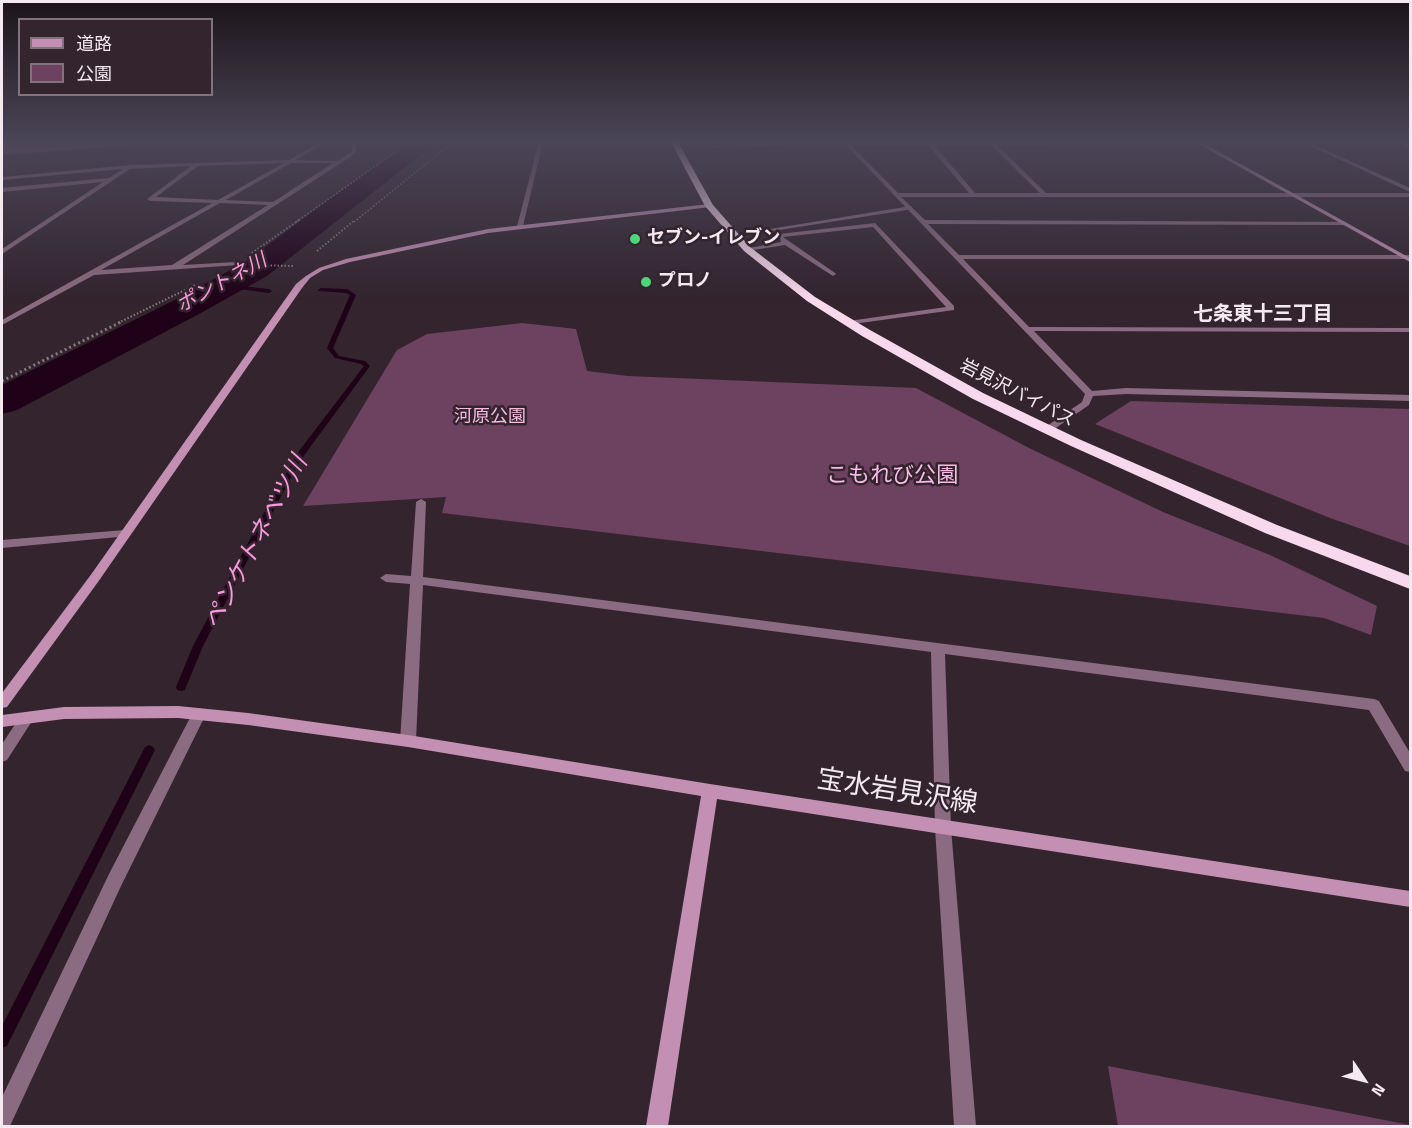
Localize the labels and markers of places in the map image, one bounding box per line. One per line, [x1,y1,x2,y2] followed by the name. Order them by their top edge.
[647,228,780,250] place label: セブン-イレブン
[628,232,642,246] marker: セブン-イレブン
[658,271,712,293] place label: プロノ
[639,275,653,289] marker: プロノ

